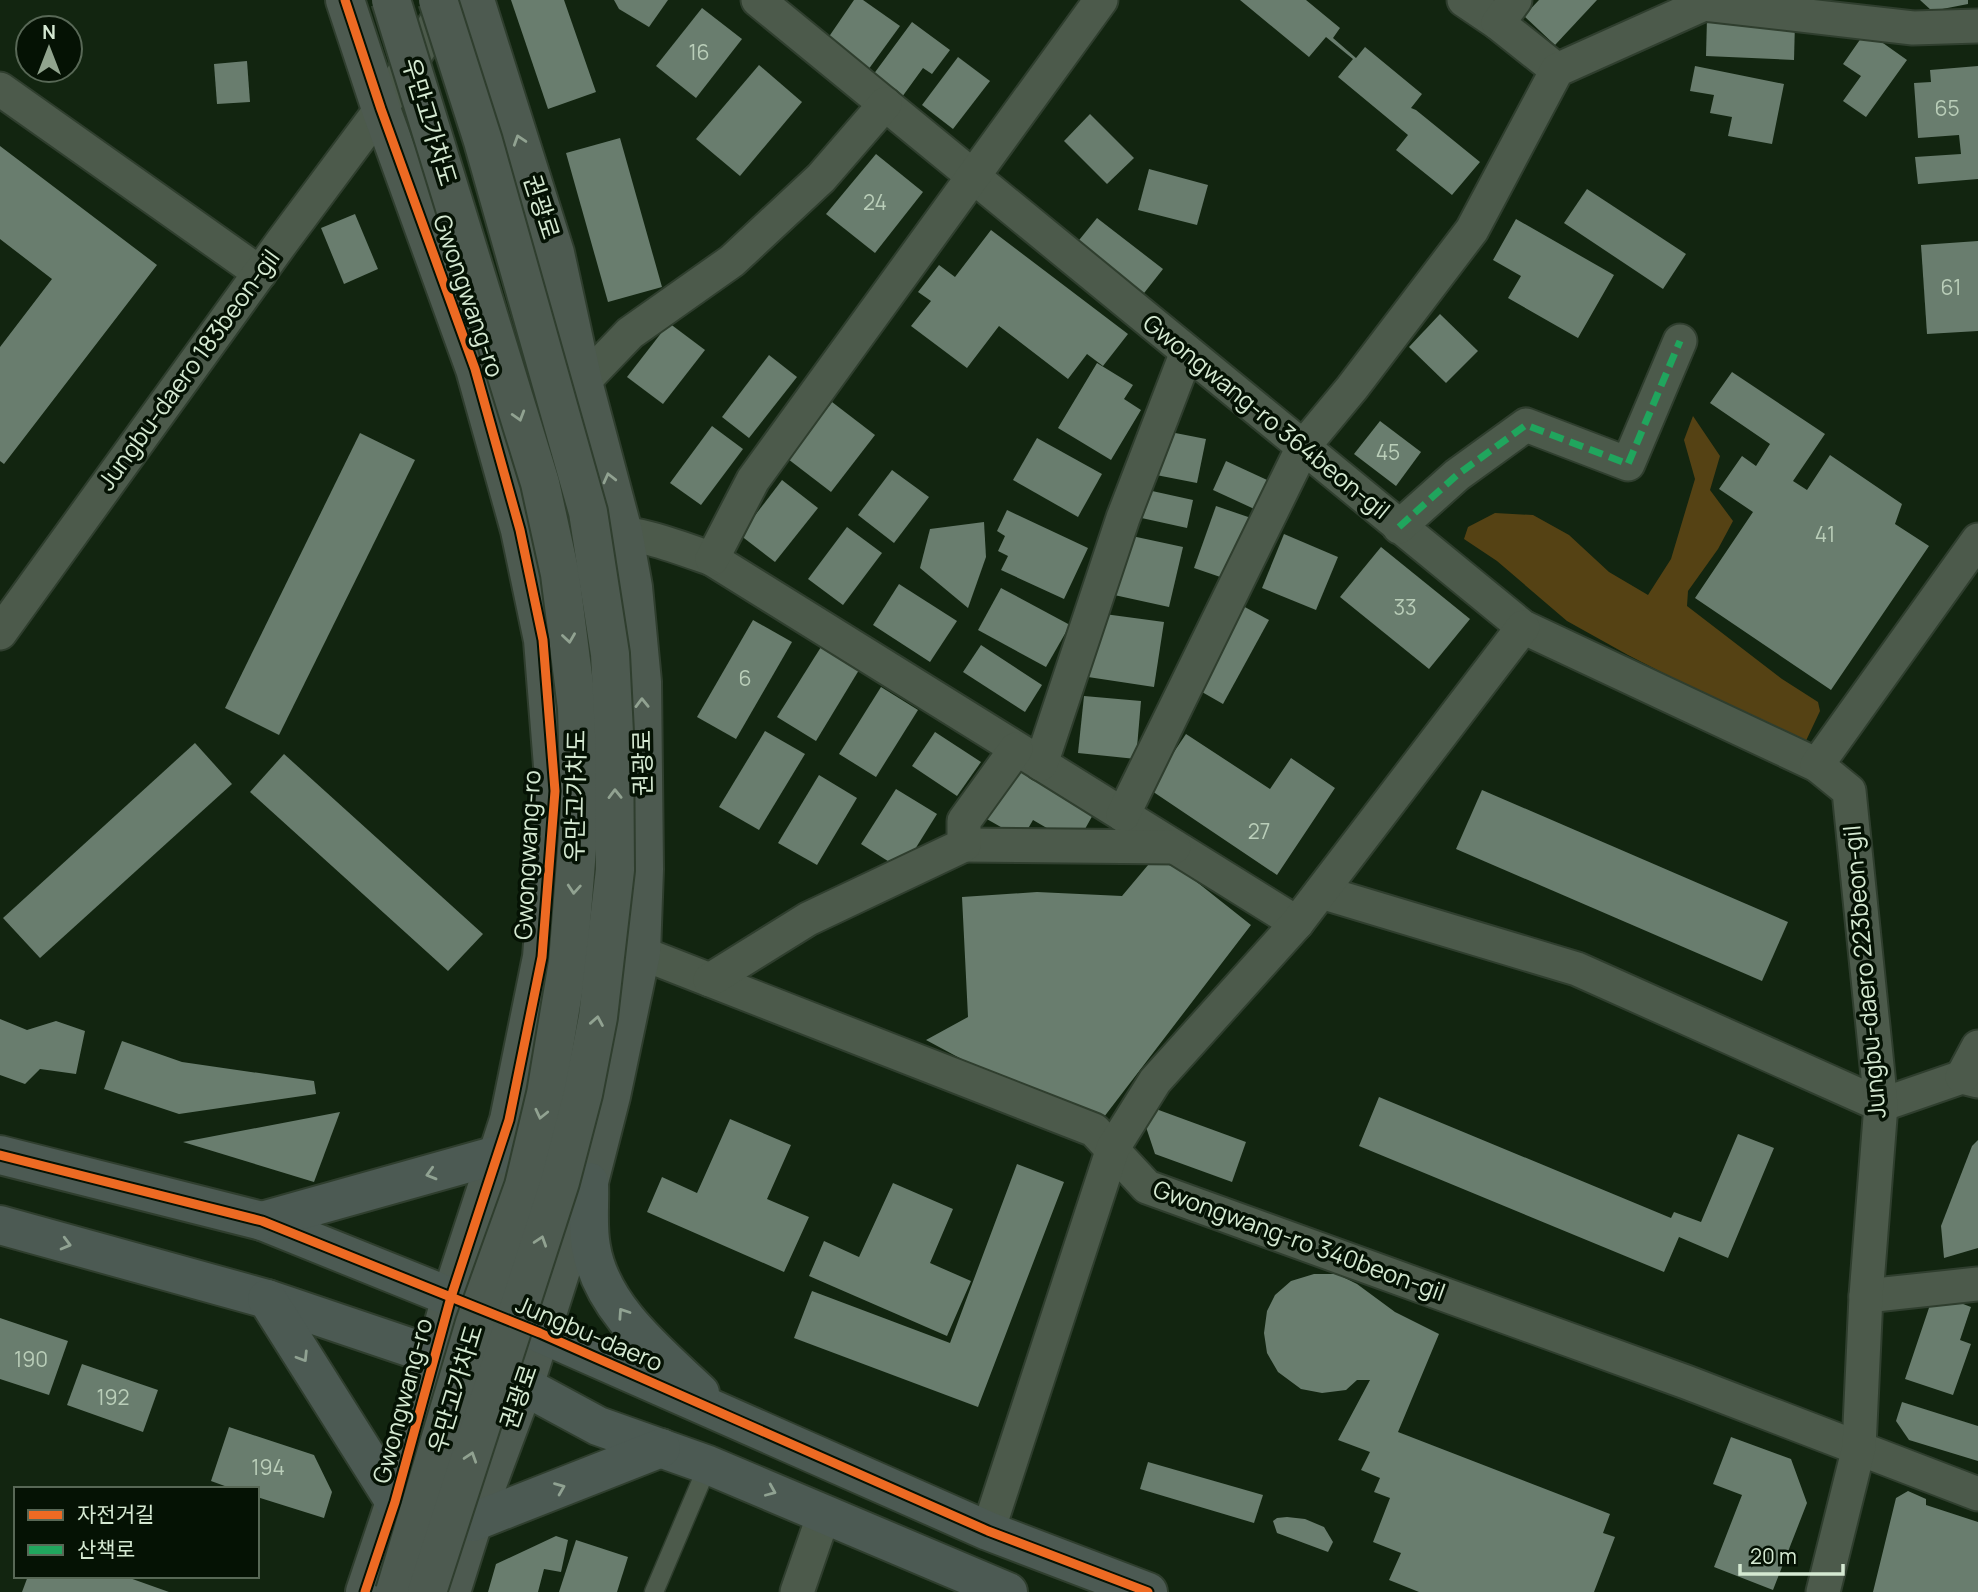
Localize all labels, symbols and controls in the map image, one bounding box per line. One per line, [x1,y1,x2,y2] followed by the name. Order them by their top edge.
[14,14,84,84] north arrow
[42,19,56,45] text: N
[688,38,710,66] house number: 16
[395,53,466,190] street label: 우만고가차도
[1934,94,1960,122] house number: 65
[513,135,528,147] one-way arrow
[516,170,568,243] street label: 권광로
[863,188,887,216] house number: 24
[426,210,513,381] street label: Gwongwang-ro
[89,242,286,496] street label: Jungbu-daero 183beon-gil
[1941,273,1961,301] house number: 61
[1136,306,1397,526] street label: Gwongwang-ro 364beon-gil
[511,410,525,422] one-way arrow
[1376,438,1400,466] house number: 45
[603,472,617,484] one-way arrow
[1815,520,1835,548] house number: 41
[1393,593,1417,621] house number: 33
[561,632,576,644] one-way arrow
[738,664,752,692] house number: 6
[634,697,650,707] one-way arrow
[557,729,592,862] street label: 우만고가차도
[624,730,659,796] street label: 권광로
[506,769,547,941] street label: Gwongwang-ro
[607,788,622,799] one-way arrow
[1248,817,1270,845] house number: 27
[1834,824,1893,1120] street label: Jungbu-daero 223beon-gil
[567,884,582,895] one-way arrow
[589,1015,604,1026] one-way arrow
[535,1108,549,1120] one-way arrow
[425,1165,437,1180] one-way arrow
[1149,1171,1450,1308] street label: Gwongwang-ro 340beon-gil
[60,1235,72,1250] one-way arrow
[533,1235,547,1247] one-way arrow
[511,1287,668,1378] street label: Jungbu-daero
[619,1308,631,1321] one-way arrow
[364,1314,439,1487] street label: Gwongwang-ro
[419,1320,490,1457] street label: 우만고가차도
[14,1345,48,1373] house number: 190
[295,1349,308,1362] one-way arrow
[491,1360,544,1433] street label: 권광로
[96,1383,130,1411] house number: 192
[462,1451,477,1463] one-way arrow
[251,1453,285,1481] house number: 194
[553,1483,565,1497] one-way arrow
[764,1483,776,1497] one-way arrow
[14,1487,259,1578] legend
[77,1500,154,1528] text: 자전거길
[1740,1532,1843,1576] scale bar
[77,1535,135,1563] text: 산책로
[1750,1542,1797,1570] text: 20 m

